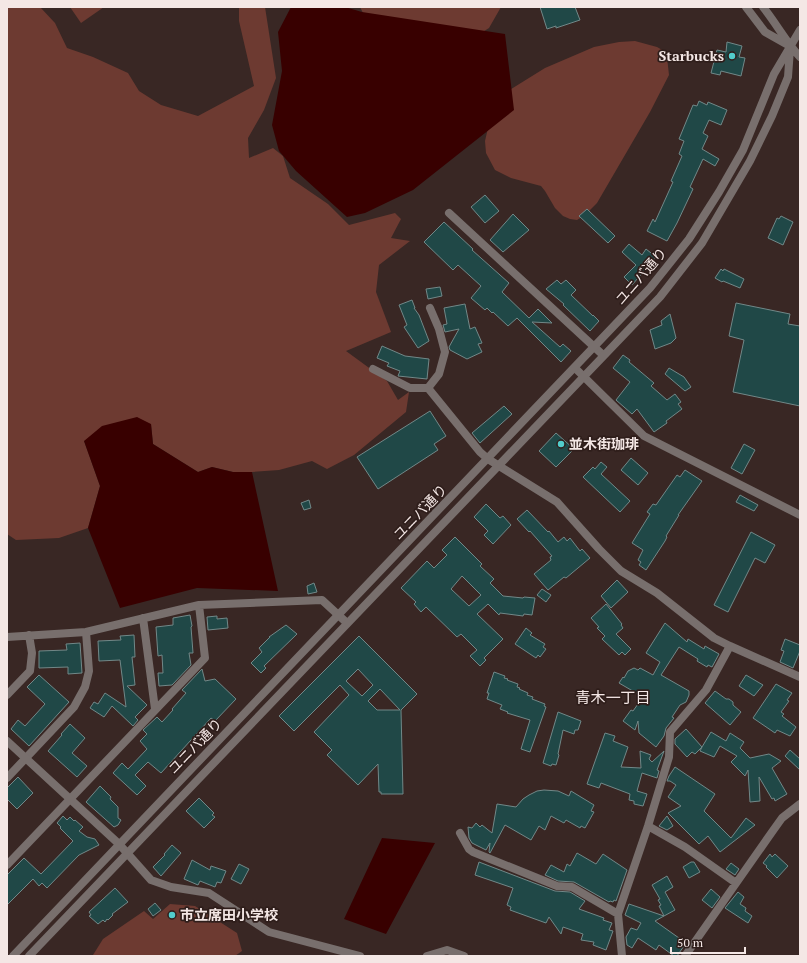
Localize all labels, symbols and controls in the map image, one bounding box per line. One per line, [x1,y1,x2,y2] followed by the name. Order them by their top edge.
[659,46,724,65] place label: Starbucks
[727,51,737,61] marker: Starbucks
[610,243,671,308] street label: ユニバ通り
[569,434,639,453] place label: 並木街珈琲
[556,439,566,449] marker: 並木街珈琲
[388,480,451,543] street label: ユニバ通り
[575,687,651,707] district label: 青木一丁目
[163,714,226,777] street label: ユニバ通り
[180,905,278,924] place label: 市立席田小学校
[167,910,177,920] marker: 市立席田小学校
[671,929,745,955] scale bar
[677,935,704,950] text: 50 m

